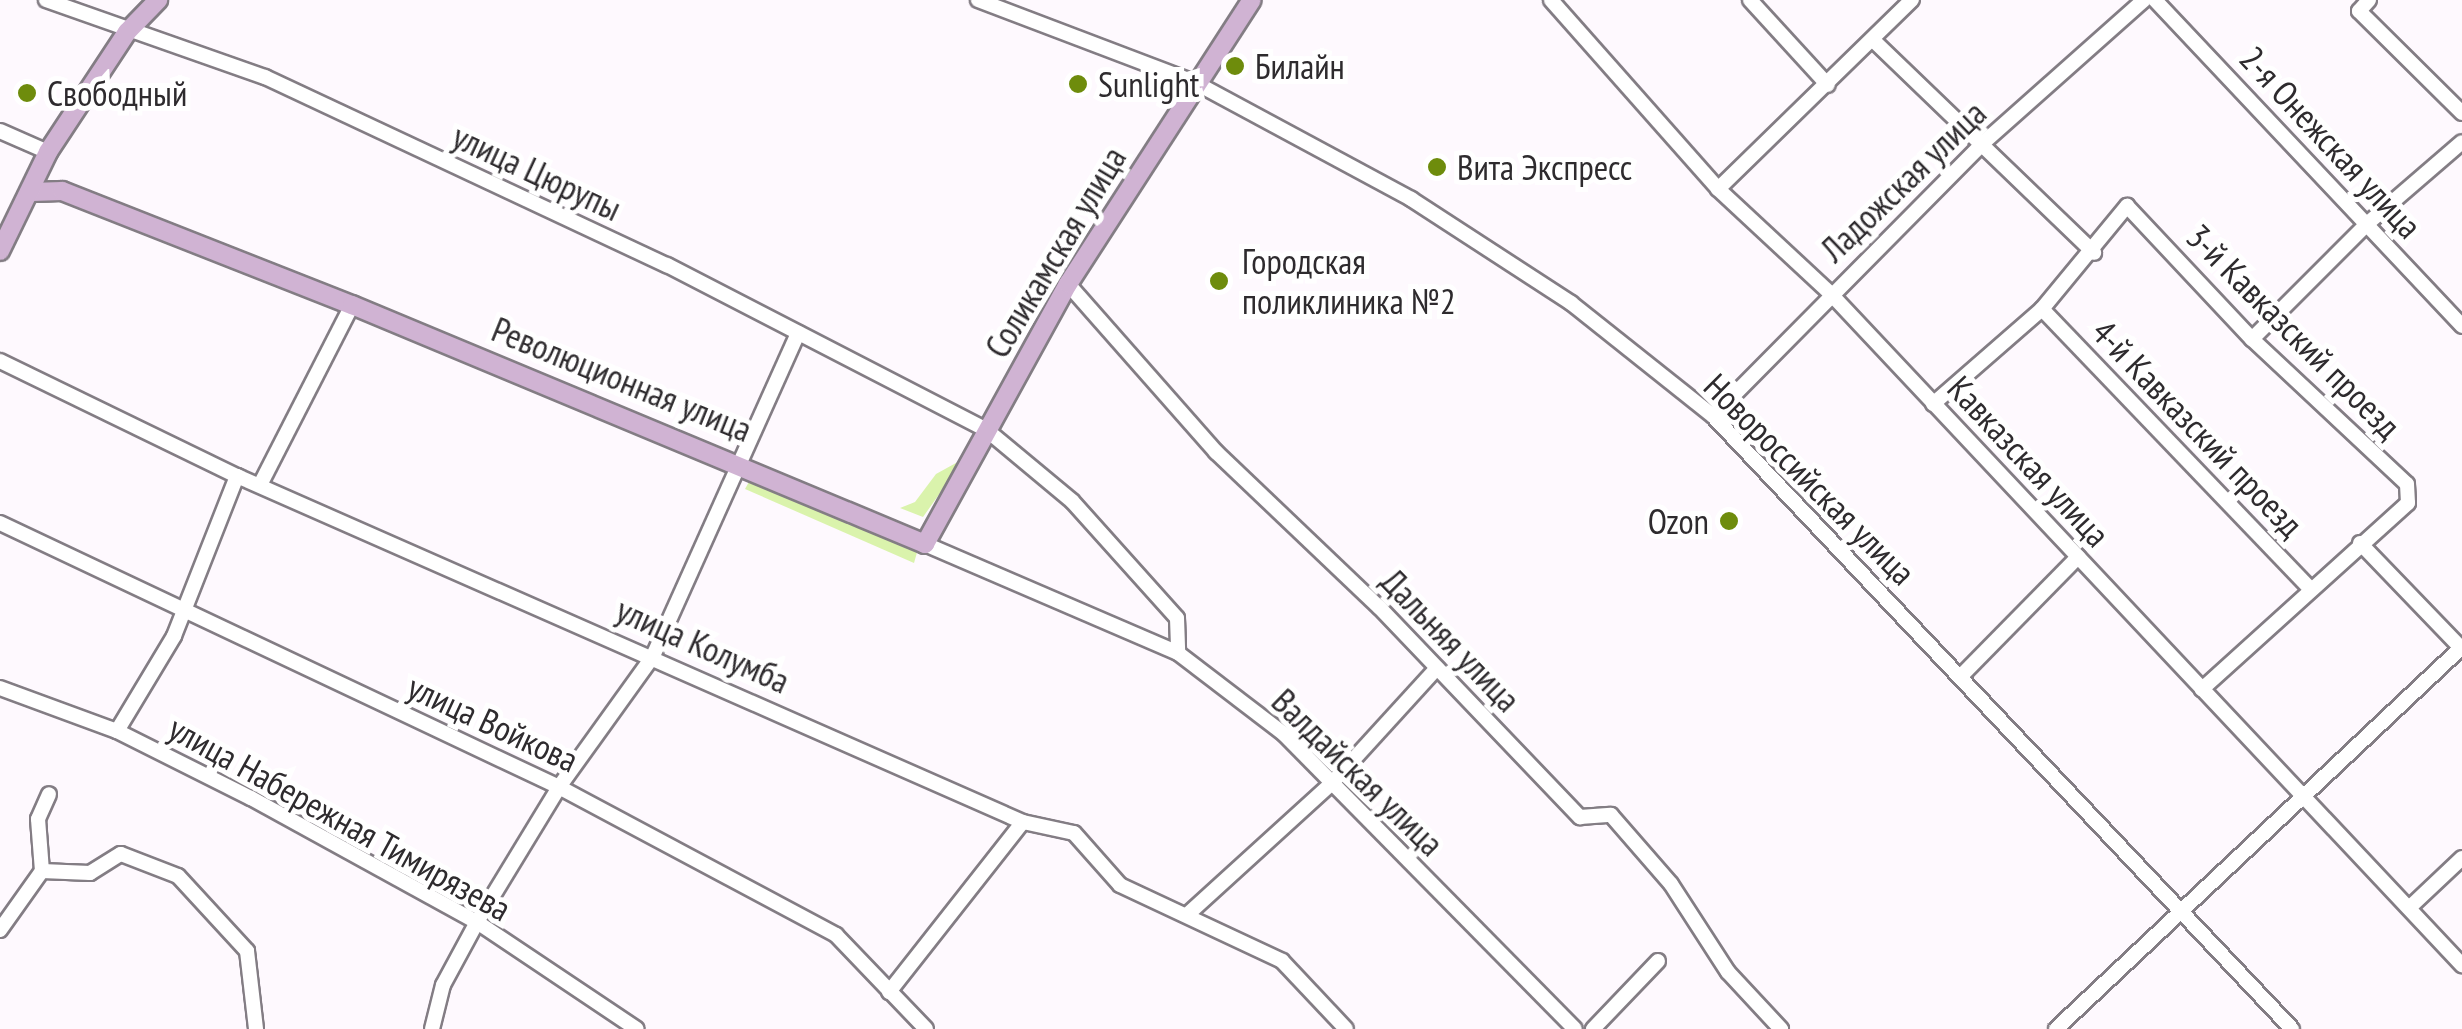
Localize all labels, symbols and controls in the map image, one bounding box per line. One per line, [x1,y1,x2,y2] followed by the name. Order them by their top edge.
[2231,37,2431,247] street label: 2-я Онежская улица
[1255,45,1345,87] place label: Билайн
[1224,55,1246,77] marker: Билайн
[1098,63,1199,105] place label: Sunlight
[47,72,187,114] place label: Свободный
[1067,73,1089,95] marker: Sunlight
[16,82,38,104] marker: Свободный
[1812,92,1994,270] street label: Ладожская улица
[446,115,628,229] street label: улица Цюрупы
[976,139,1134,365] street label: Соликамская улица
[1457,146,1632,188] place label: Вита Экспресс
[1426,156,1448,178] marker: Вита Экспресс
[2178,215,2410,447] street label: 3-й Кавказский проезд
[1242,240,1456,322] place label: Городская поликлиника №2
[1206,268,1232,294] marker: Городская поликлиника №2
[486,308,758,450] street label: Революционная улица
[2084,311,2312,545] street label: 4-й Кавказский проезд
[1696,365,1924,593] street label: Новороссийская улица
[1939,367,2119,555] street label: Кавказская улица
[1648,500,1709,542] place label: Ozon
[1718,510,1740,532] marker: Ozon
[1373,560,1529,720] street label: Дальняя улица
[610,588,796,702] street label: улица Колумба
[401,665,585,781] street label: улица Войкова
[1263,680,1453,864] street label: Валдайская улица
[161,706,519,930] street label: улица Набережная Тимирязева

